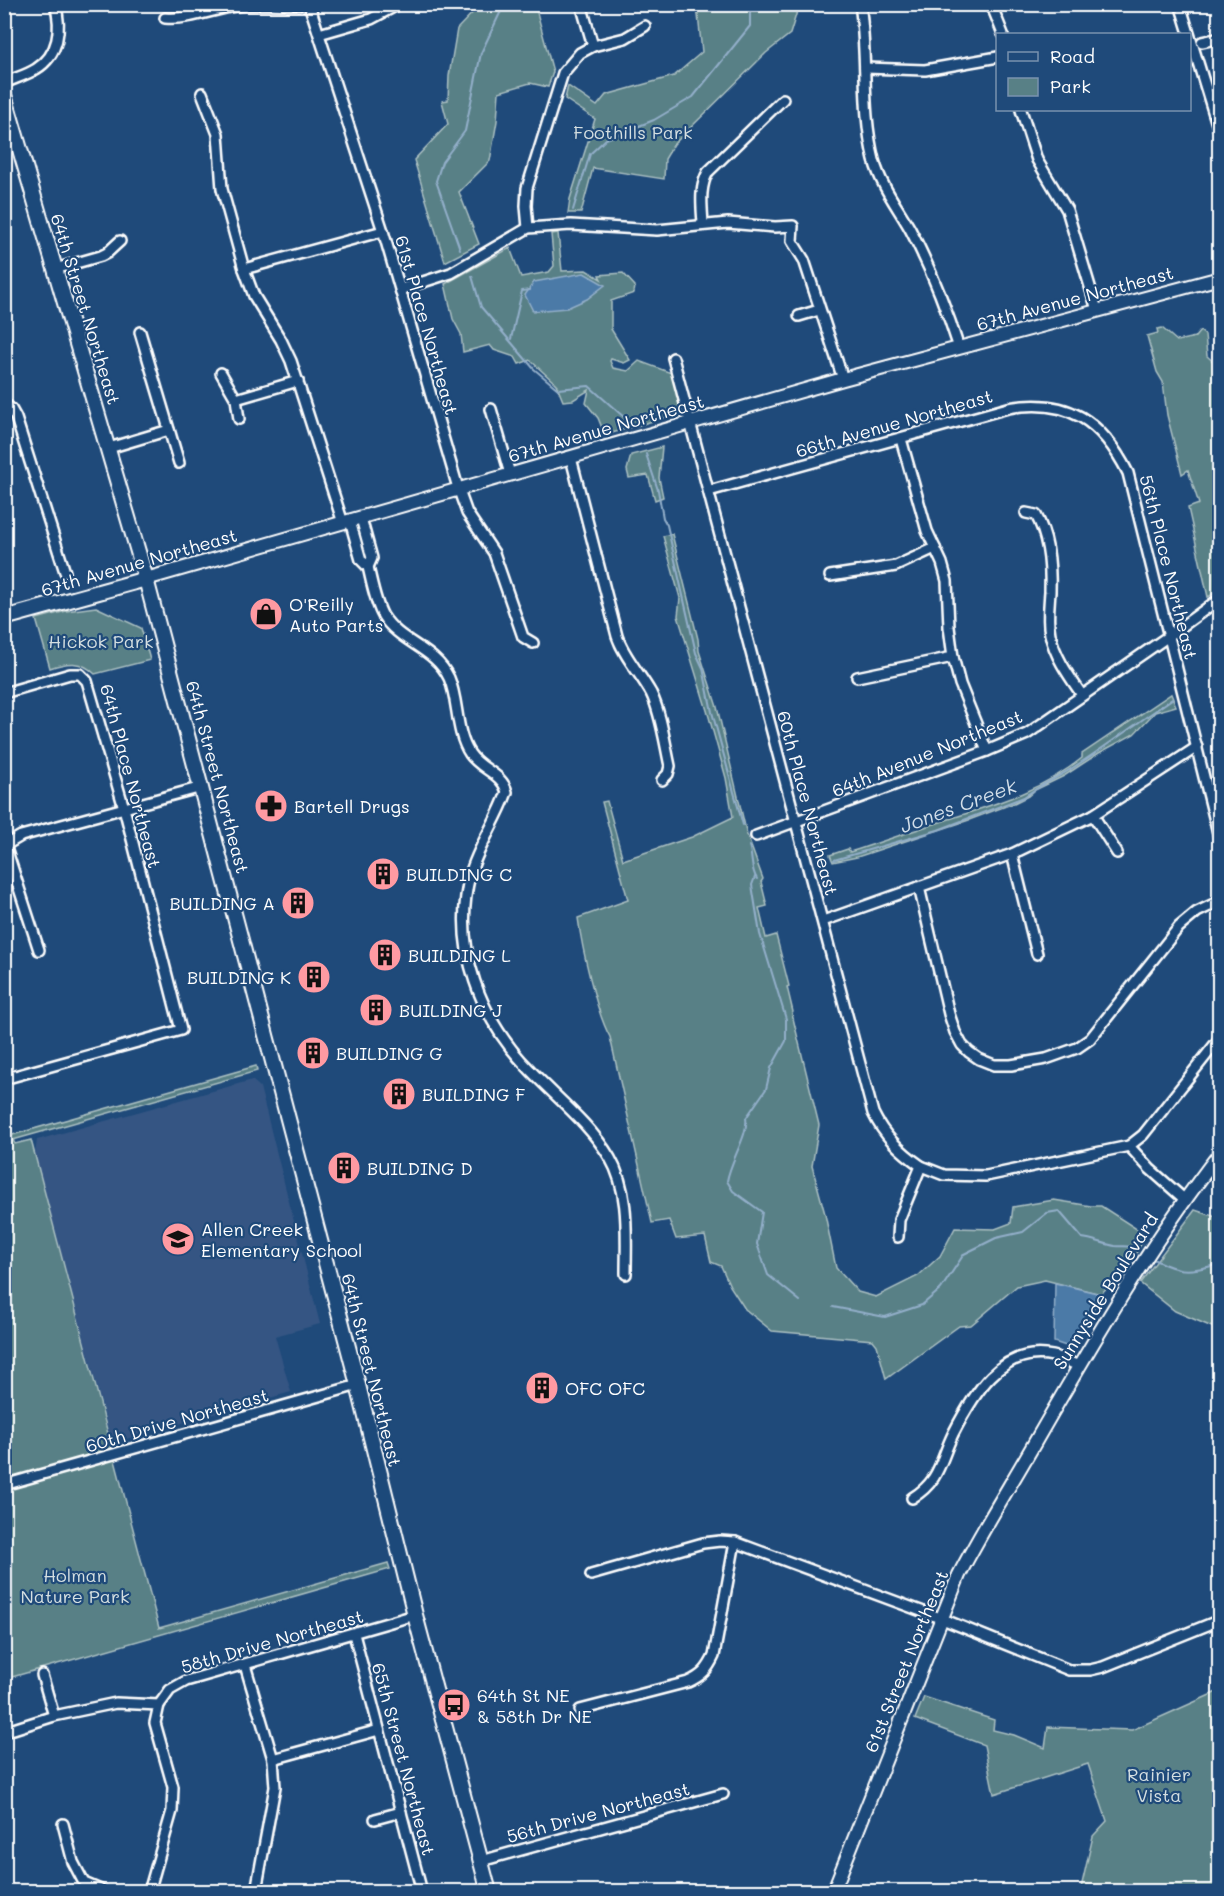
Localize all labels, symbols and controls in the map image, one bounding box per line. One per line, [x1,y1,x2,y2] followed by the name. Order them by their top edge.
[996,33,1191,111] legend
[1050,44,1095,68] text: Road
[1050,74,1091,98] text: Park
[573,120,693,144] park label: Foothills Park
[46,211,126,407] street label: 64th Street Northeast
[390,232,464,418] street label: 61st Place Northeast
[974,260,1176,336] street label: 67th Avenue Northeast
[793,383,995,463] street label: 66th Avenue Northeast
[505,389,707,467] street label: 67th Avenue Northeast
[1134,472,1204,662] street label: 56th Place Northeast
[38,523,240,601] street label: 67th Avenue Northeast
[289,592,384,637] place label: O'Reilly Auto Parts
[248,596,284,632] shop icon: O'Reilly Auto Parts
[48,629,154,653] park label: Hickok Park
[181,678,255,876] street label: 64th Street Northeast
[95,681,167,871] street label: 64th Place Northeast
[828,704,1026,802] street label: 64th Avenue Northeast
[772,708,844,898] street label: 60th Place Northeast
[896,772,1020,838] water label: Jones Creek
[253,788,289,824] pharmacy icon: Bartell Drugs
[294,794,410,818] place label: Bartell Drugs
[365,856,401,892] building icon: BUILDING C
[406,862,512,886] place label: BUILDING C
[280,885,316,921] building icon: BUILDING A
[169,891,275,915] place label: BUILDING A
[367,937,403,973] building icon: BUILDING L
[408,943,511,967] place label: BUILDING L
[296,959,332,995] building icon: BUILDING K
[187,965,291,989] place label: BUILDING K
[358,992,394,1028] building icon: BUILDING J
[399,998,502,1022] place label: BUILDING J
[295,1035,331,1071] building icon: BUILDING G
[336,1041,443,1065] place label: BUILDING G
[381,1076,417,1112] building icon: BUILDING F
[422,1082,525,1106] place label: BUILDING F
[326,1150,362,1186] building icon: BUILDING D
[367,1156,473,1180] place label: BUILDING D
[1047,1208,1163,1374] street label: Sunnyside Boulevard
[201,1217,363,1262] place label: Allen Creek Elementary School
[160,1221,196,1257] school or university icon: Allen Creek Elementary School
[336,1271,408,1469] street label: 64th Street Northeast
[524,1370,560,1406] building icon: OFC OFC
[565,1376,645,1400] place label: OFC OFC
[83,1382,271,1458] street label: 60th Drive Northeast
[20,1563,130,1608] park label: Holman Nature Park
[858,1566,954,1756] street label: 61st Street Northeast
[178,1603,366,1679] street label: 58th Drive Northeast
[367,1660,441,1858] street label: 65th Street Northeast
[477,1683,592,1728] place label: 64th St NE & 58th Dr NE
[436,1687,472,1723] bus stop icon: 64th St NE & 58th Dr NE
[1127,1762,1191,1807] park label: Rainier Vista
[504,1776,692,1848] street label: 56th Drive Northeast

